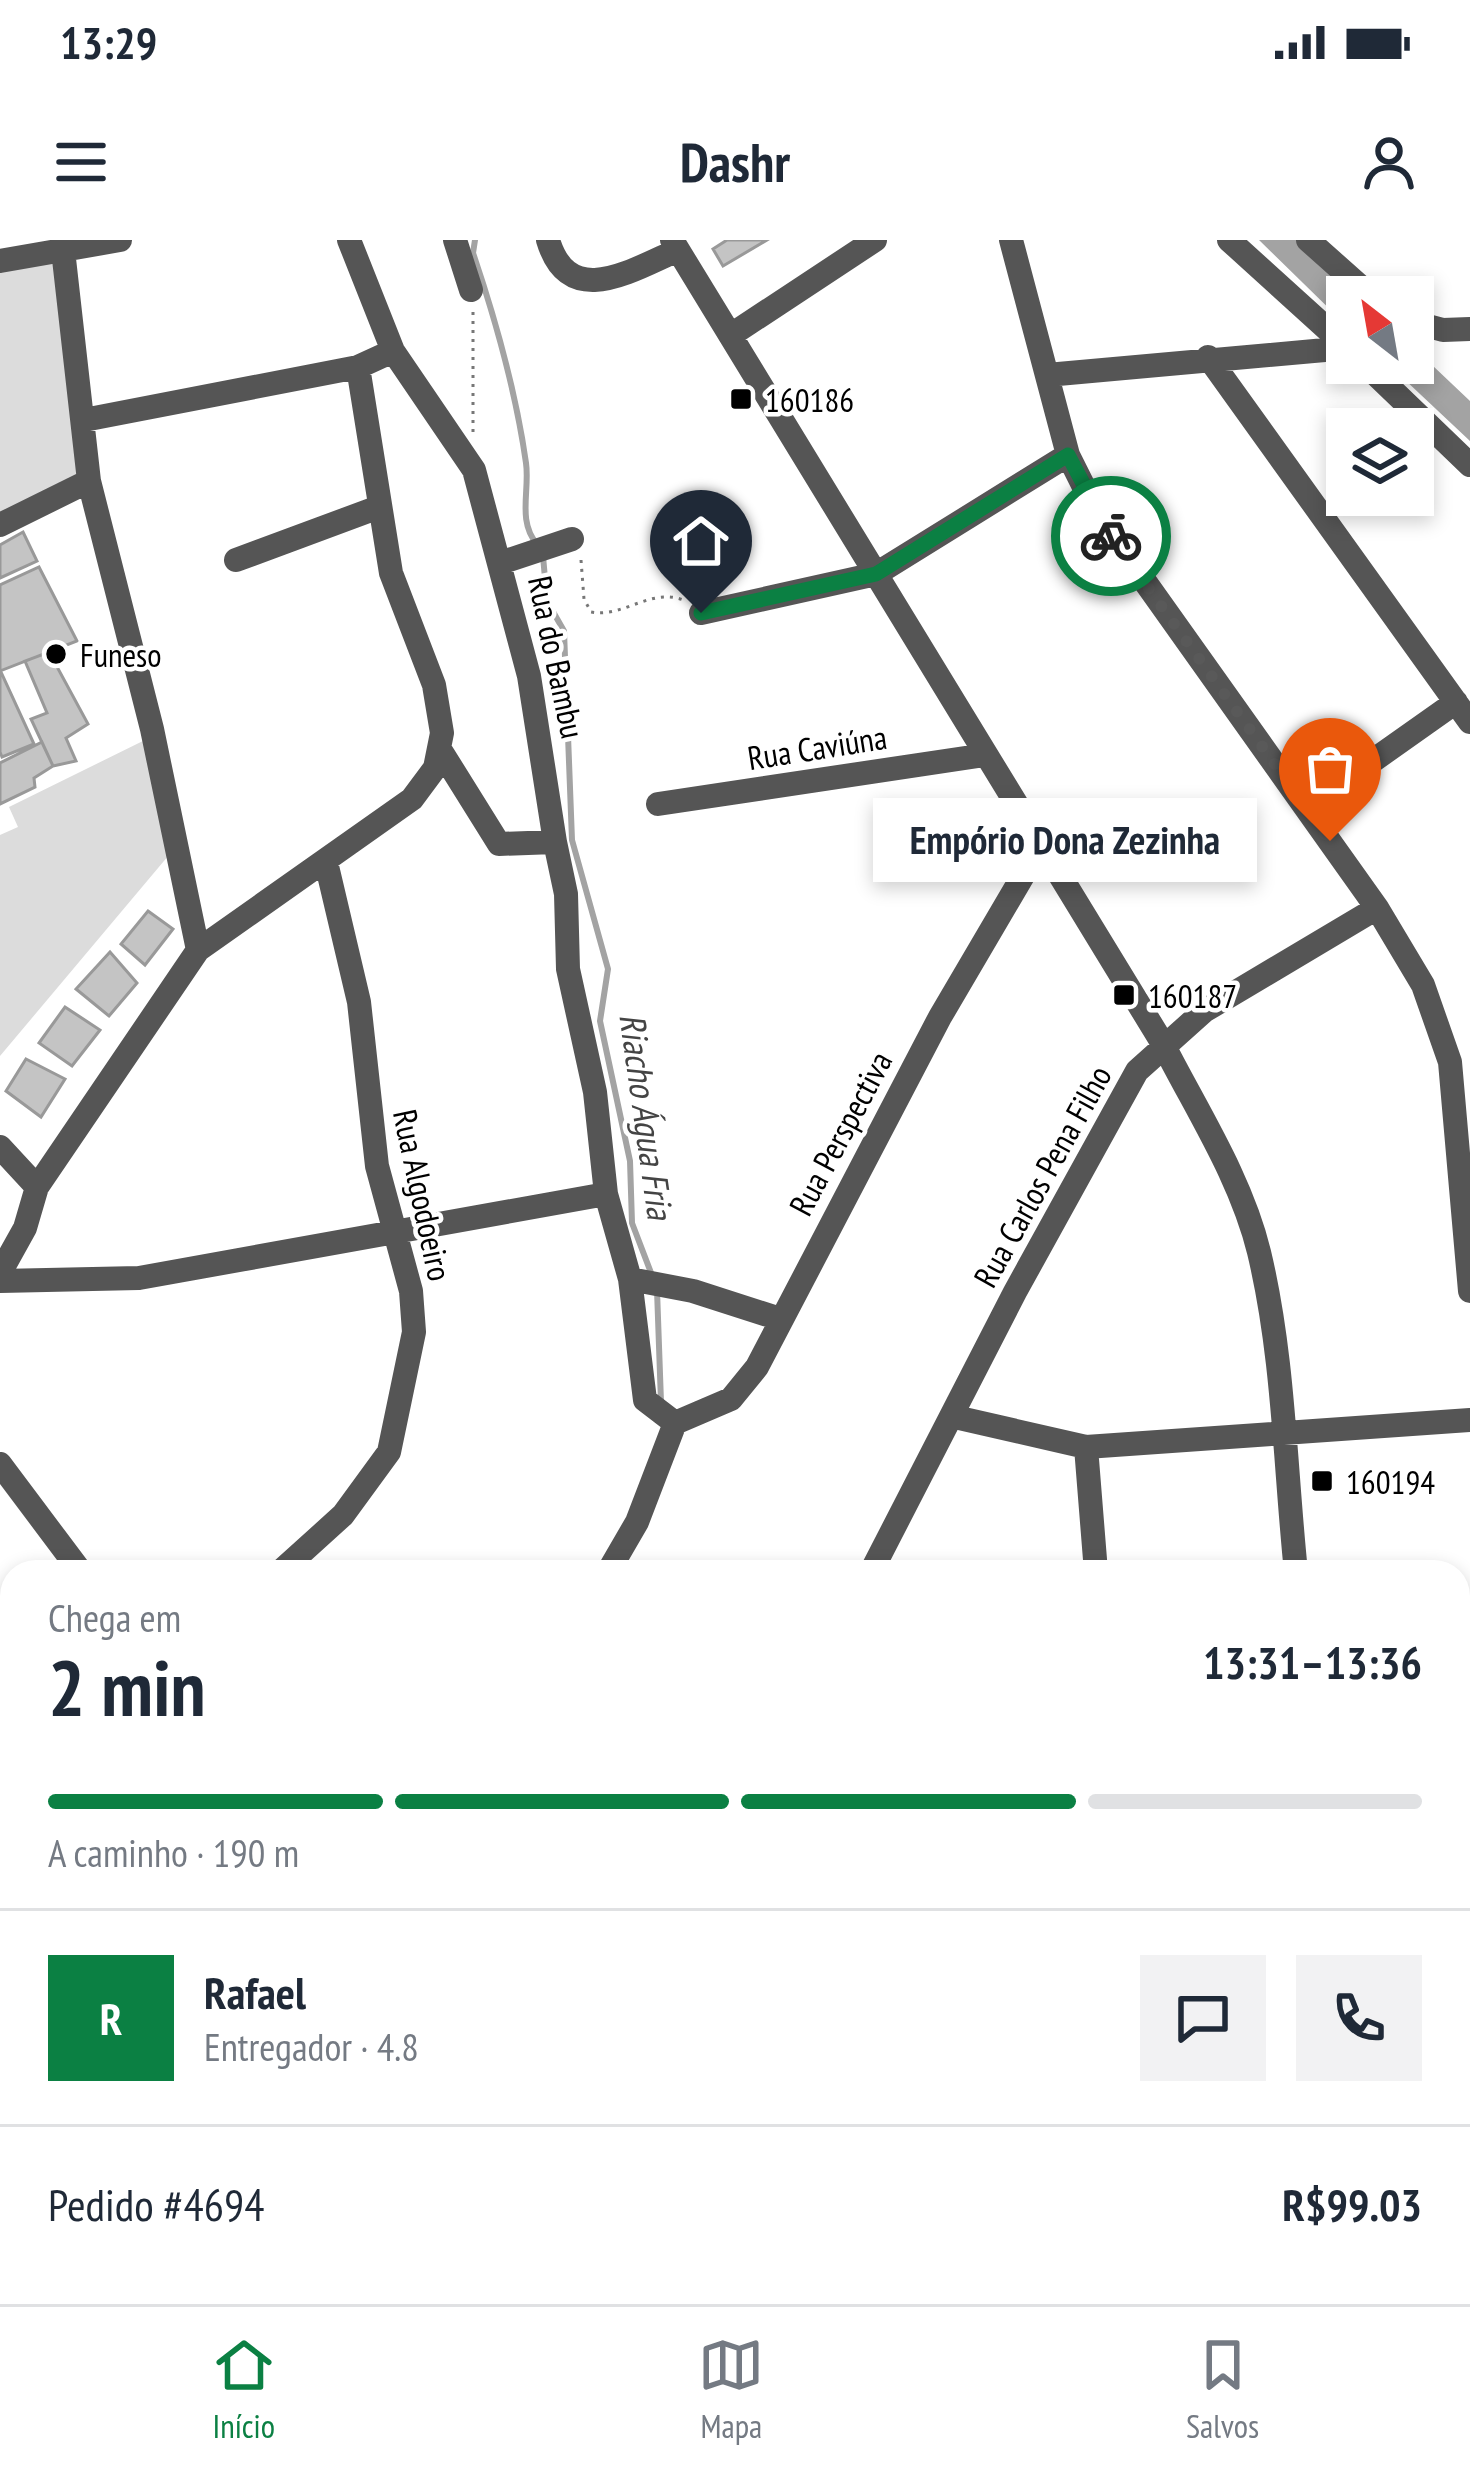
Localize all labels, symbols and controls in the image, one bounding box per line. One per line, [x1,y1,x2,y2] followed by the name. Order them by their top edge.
[60,13,157,71] text: 13:29
[680,127,790,197] text: Dashr
[48,129,114,195] icon: menu
[1356,129,1422,195] icon: person
[1326,276,1434,384] north arrow
[1326,276,1434,516] map controls
[765,378,854,421] place label: 160186
[728,386,754,412] marker: 160186
[1326,408,1434,516] button: layers
[1051,476,1171,596] courier
[650,490,752,613] pin
[1078,503,1144,569] icon: bike
[668,508,734,574] icon: home
[519,572,595,742] street label: Rua do Bambu
[80,633,161,676] place label: Funeso
[43,641,69,667] marker: Funeso
[744,715,890,779] street label: Rua Caviúna
[1279,718,1381,841] pin
[1297,736,1363,802] icon: bag
[874,799,1258,883] callout: Empório Dona Zezinha
[910,814,1220,865] text: Empório Dona Zezinha
[1148,974,1237,1017] place label: 160187
[1111,982,1137,1008] marker: 160187
[609,1010,685,1223] water label: Riacho Água Fria
[779,1044,901,1222] street label: Rua Perspectiva
[963,1058,1121,1294] street label: Rua Carlos Pena Filho
[384,1105,462,1285] street label: Rua Algodoeiro
[1346,1460,1435,1503] place label: 160194
[1309,1468,1335,1494] marker: 160194
[48,1592,181,1643] text: Chega em
[1203,1633,1422,1691] text: 13:31–13:36
[48,1637,206,1738] text: 2 min
[48,1827,299,1878] text: A caminho · 190 m
[1140,1955,1266,2081] button: chat
[1296,1955,1422,2081] button: phone
[204,1963,306,2021] text: Rafael
[100,1989,122,2047] text: R
[204,2021,419,2072] text: Entregador · 4.8
[48,2175,265,2233] text: Pedido #4694
[1282,2175,1422,2233] text: R$99.03
[211,2332,277,2447] tab: Início
[698,2332,764,2447] tab: Mapa
[1186,2332,1259,2447] tab: Salvos

